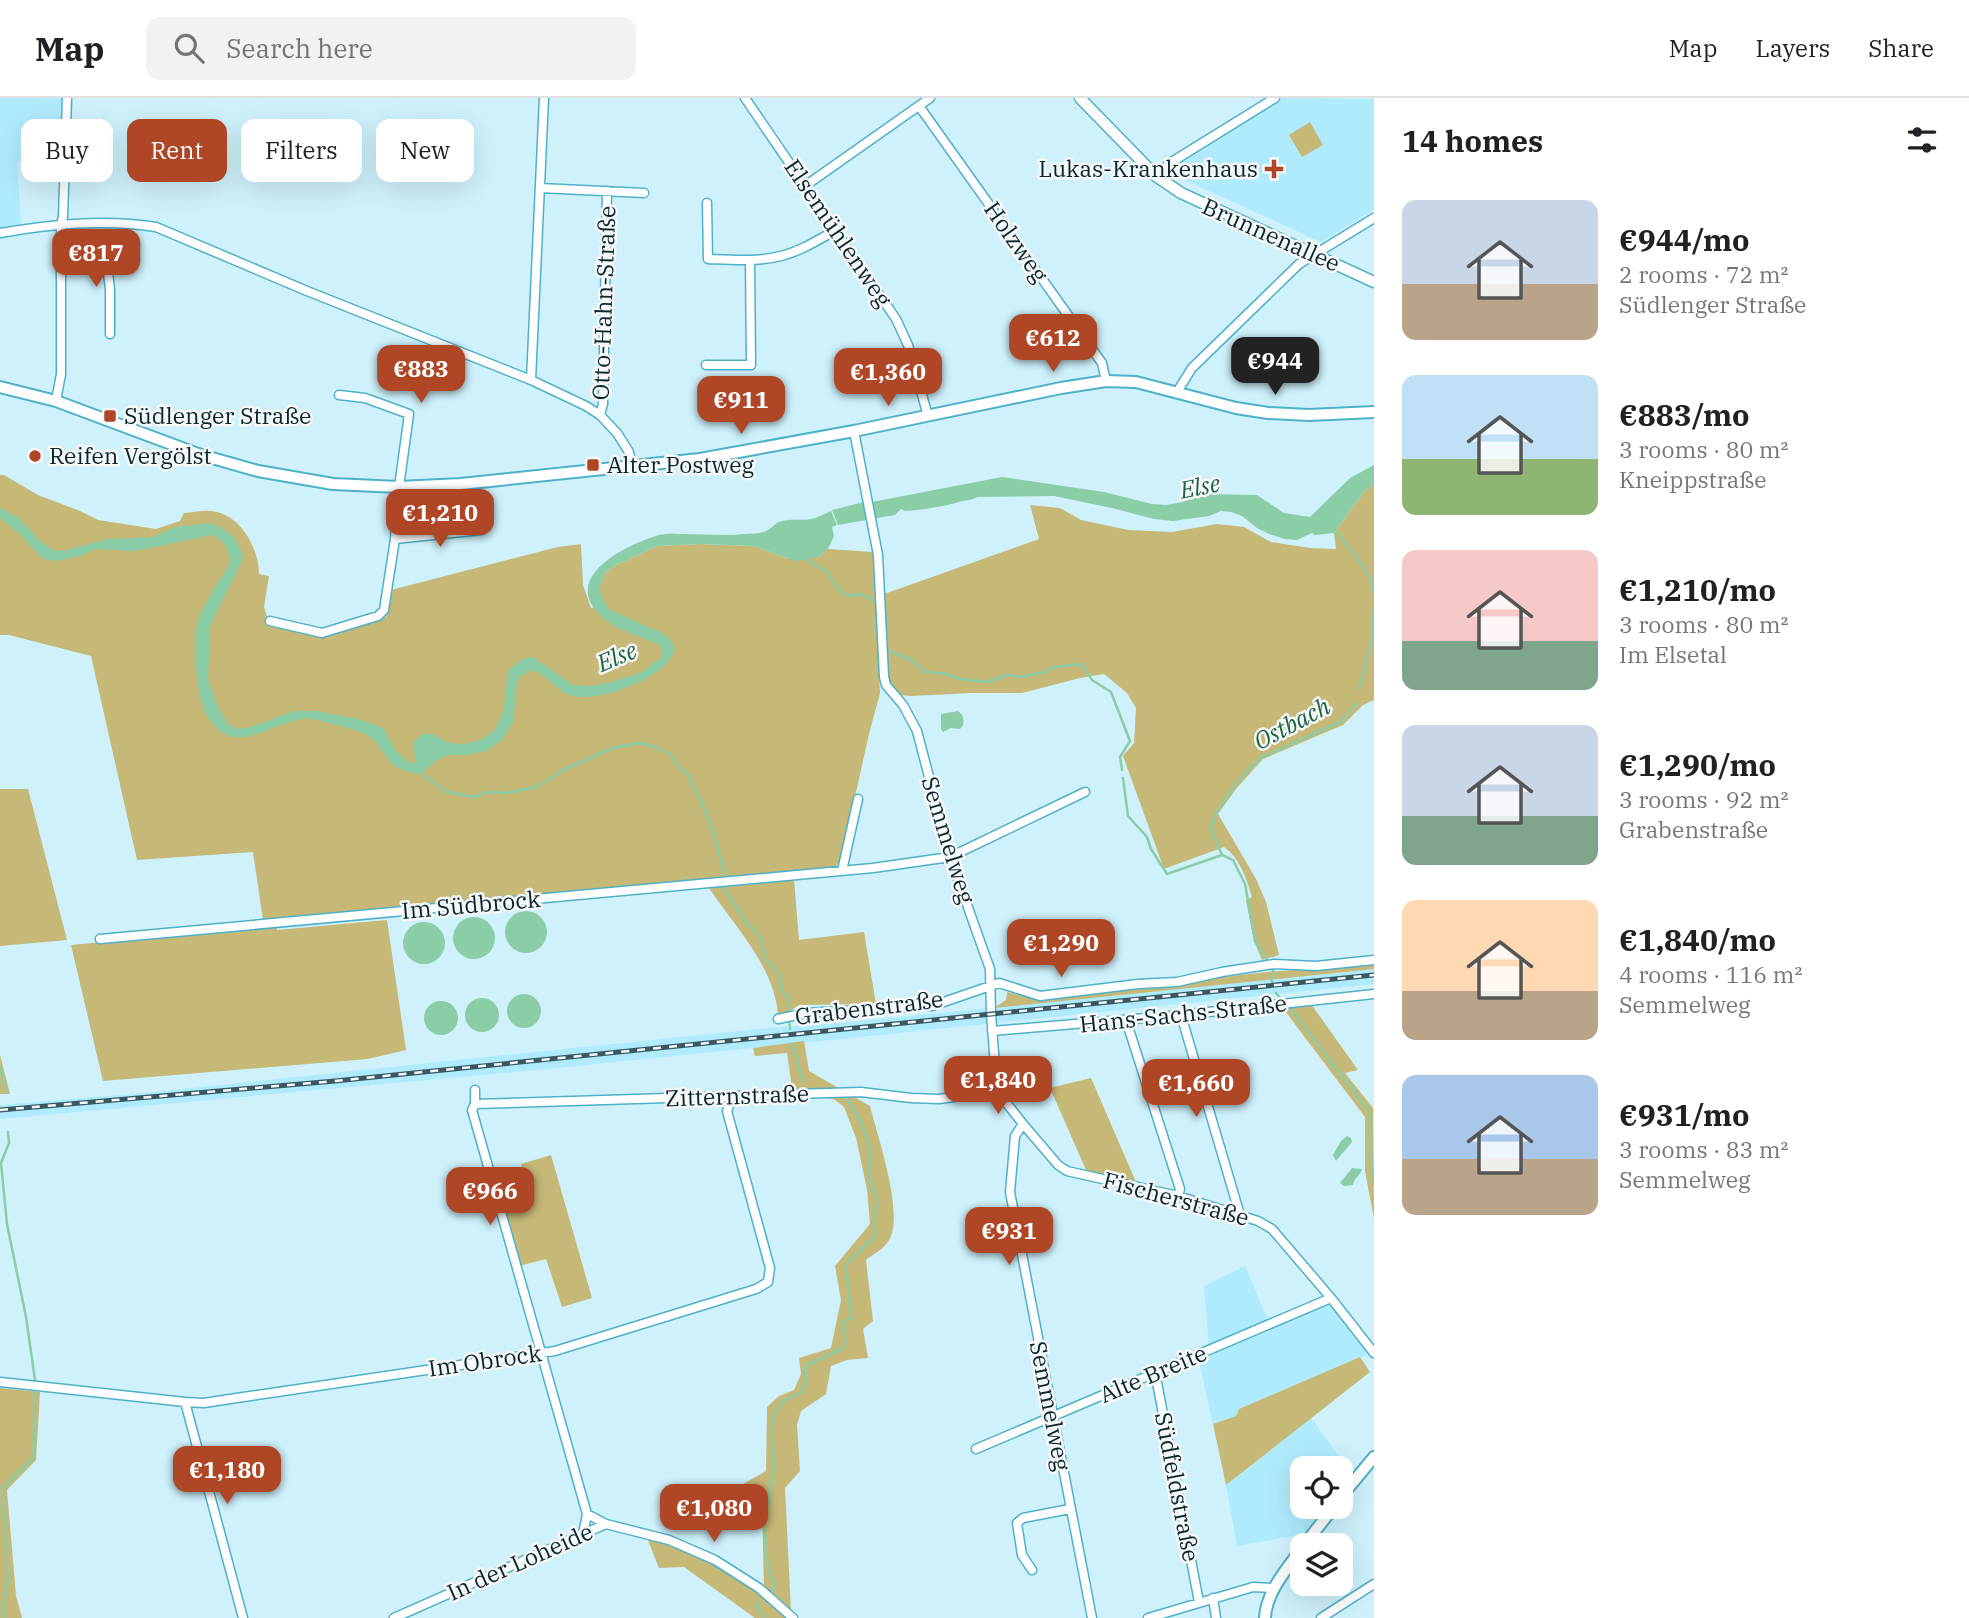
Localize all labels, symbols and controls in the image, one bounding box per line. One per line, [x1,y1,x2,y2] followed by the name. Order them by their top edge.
[146,17,636,80] search box
[35,27,104,70] text: Map
[170,29,208,67] icon: search
[226,31,373,65] text: Search here
[1669,32,1717,64] text: Map
[1755,32,1830,64] text: Layers
[1868,32,1934,64] text: Share
[21,119,113,182] chip: Buy
[127,119,227,182] chip: Rent
[241,119,362,182] chip: Filters
[376,119,474,182] chip: New
[1402,121,1543,160] text: 14 homes
[1903,121,1941,159] icon: filters
[778,153,900,313] street label: Elsemühlenweg
[1038,153,1258,183] place label: Lukas-Krankenhaus
[1264,159,1284,179] marker: Lukas-Krankenhaus
[1198,190,1345,278] street label: Brunnenallee
[978,195,1056,288] street label: Holzweg
[585,205,621,401] street label: Otto-Hahn-Straße
[1619,220,1750,259] text: €944/mo
[1458,228,1542,312] icon: home
[55,230,137,289] pin: €817
[68,237,124,267] text: €817
[1619,259,1789,289] text: 2 rooms · 72 m²
[1619,289,1806,319] text: Südlenger Straße
[1012,314,1094,374] pin: €612
[1025,322,1081,352] text: €612
[1234,338,1316,397] pin: €944
[380,345,462,405] pin: €883
[1247,345,1303,375] text: €944
[831,348,945,408] pin: €1,360
[393,353,449,383] text: €883
[850,356,926,386] text: €1,360
[700,376,782,436] pin: €911
[713,384,769,414] text: €911
[1619,395,1750,434] text: €883/mo
[124,400,311,430] place label: Südlenger Straße
[1458,403,1542,487] icon: home
[102,408,118,424] marker: Südlenger Straße
[1619,434,1789,464] text: 3 rooms · 80 m²
[49,440,212,470] place label: Reifen Vergölst
[27,448,43,464] marker: Reifen Vergölst
[607,449,755,479] place label: Alter Postweg
[585,457,601,473] marker: Alter Postweg
[1619,464,1767,494] text: Kneippstraße
[1176,466,1223,506] water label: Else
[383,490,497,549] pin: €1,210
[402,497,478,527] text: €1,210
[1619,570,1776,609] text: €1,210/mo
[1458,578,1542,662] icon: home
[1619,609,1789,639] text: 3 rooms · 80 m²
[591,633,642,679] water label: Else
[1619,639,1727,669] text: Im Elsetal
[1248,690,1335,757] water label: Ostbach
[1619,745,1776,784] text: €1,290/mo
[1458,753,1542,837] icon: home
[915,772,983,907] street label: Semmelweg
[1619,784,1789,814] text: 3 rooms · 92 m²
[1619,814,1768,844] text: Grabenstraße
[400,883,542,925] street label: Im Südbrock
[1004,920,1118,979] pin: €1,290
[1619,920,1776,959] text: €1,840/mo
[1023,927,1099,957] text: €1,290
[1458,928,1542,1012] icon: home
[1619,959,1802,989] text: 4 rooms · 116 m²
[793,983,945,1031] street label: Grabenstraße
[1078,987,1288,1039] street label: Hans-Sachs-Straße
[1619,989,1750,1019] text: Semmelweg
[941,1056,1055,1116] pin: €1,840
[1139,1060,1253,1119] pin: €1,660
[960,1064,1036,1094] text: €1,840
[1158,1067,1234,1097] text: €1,660
[664,1077,810,1113] street label: Zitternstraße
[1619,1095,1750,1134] text: €931/mo
[1458,1103,1542,1187] icon: home
[1619,1134,1789,1164] text: 3 rooms · 83 m²
[1100,1164,1253,1232] street label: Fischerstraße
[1619,1164,1750,1194] text: Semmelweg
[449,1168,531,1227] pin: €966
[462,1175,518,1205] text: €966
[968,1208,1050,1267] pin: €931
[981,1215,1037,1245] text: €931
[426,1337,544,1383] street label: Im Obrock
[1094,1337,1211,1409] street label: Alte Breite
[1024,1338,1078,1474] street label: Semmelweg
[1149,1409,1207,1564] street label: Südfeldstraße
[170,1446,284,1506] pin: €1,180
[189,1454,265,1484] text: €1,180
[1290,1456,1353,1596] map controls
[1290,1456,1353,1519] button: locate
[657,1484,771,1544] pin: €1,080
[676,1492,752,1522] text: €1,080
[442,1516,597,1607] street label: In der Loheide
[1290,1533,1353,1596] button: layers

